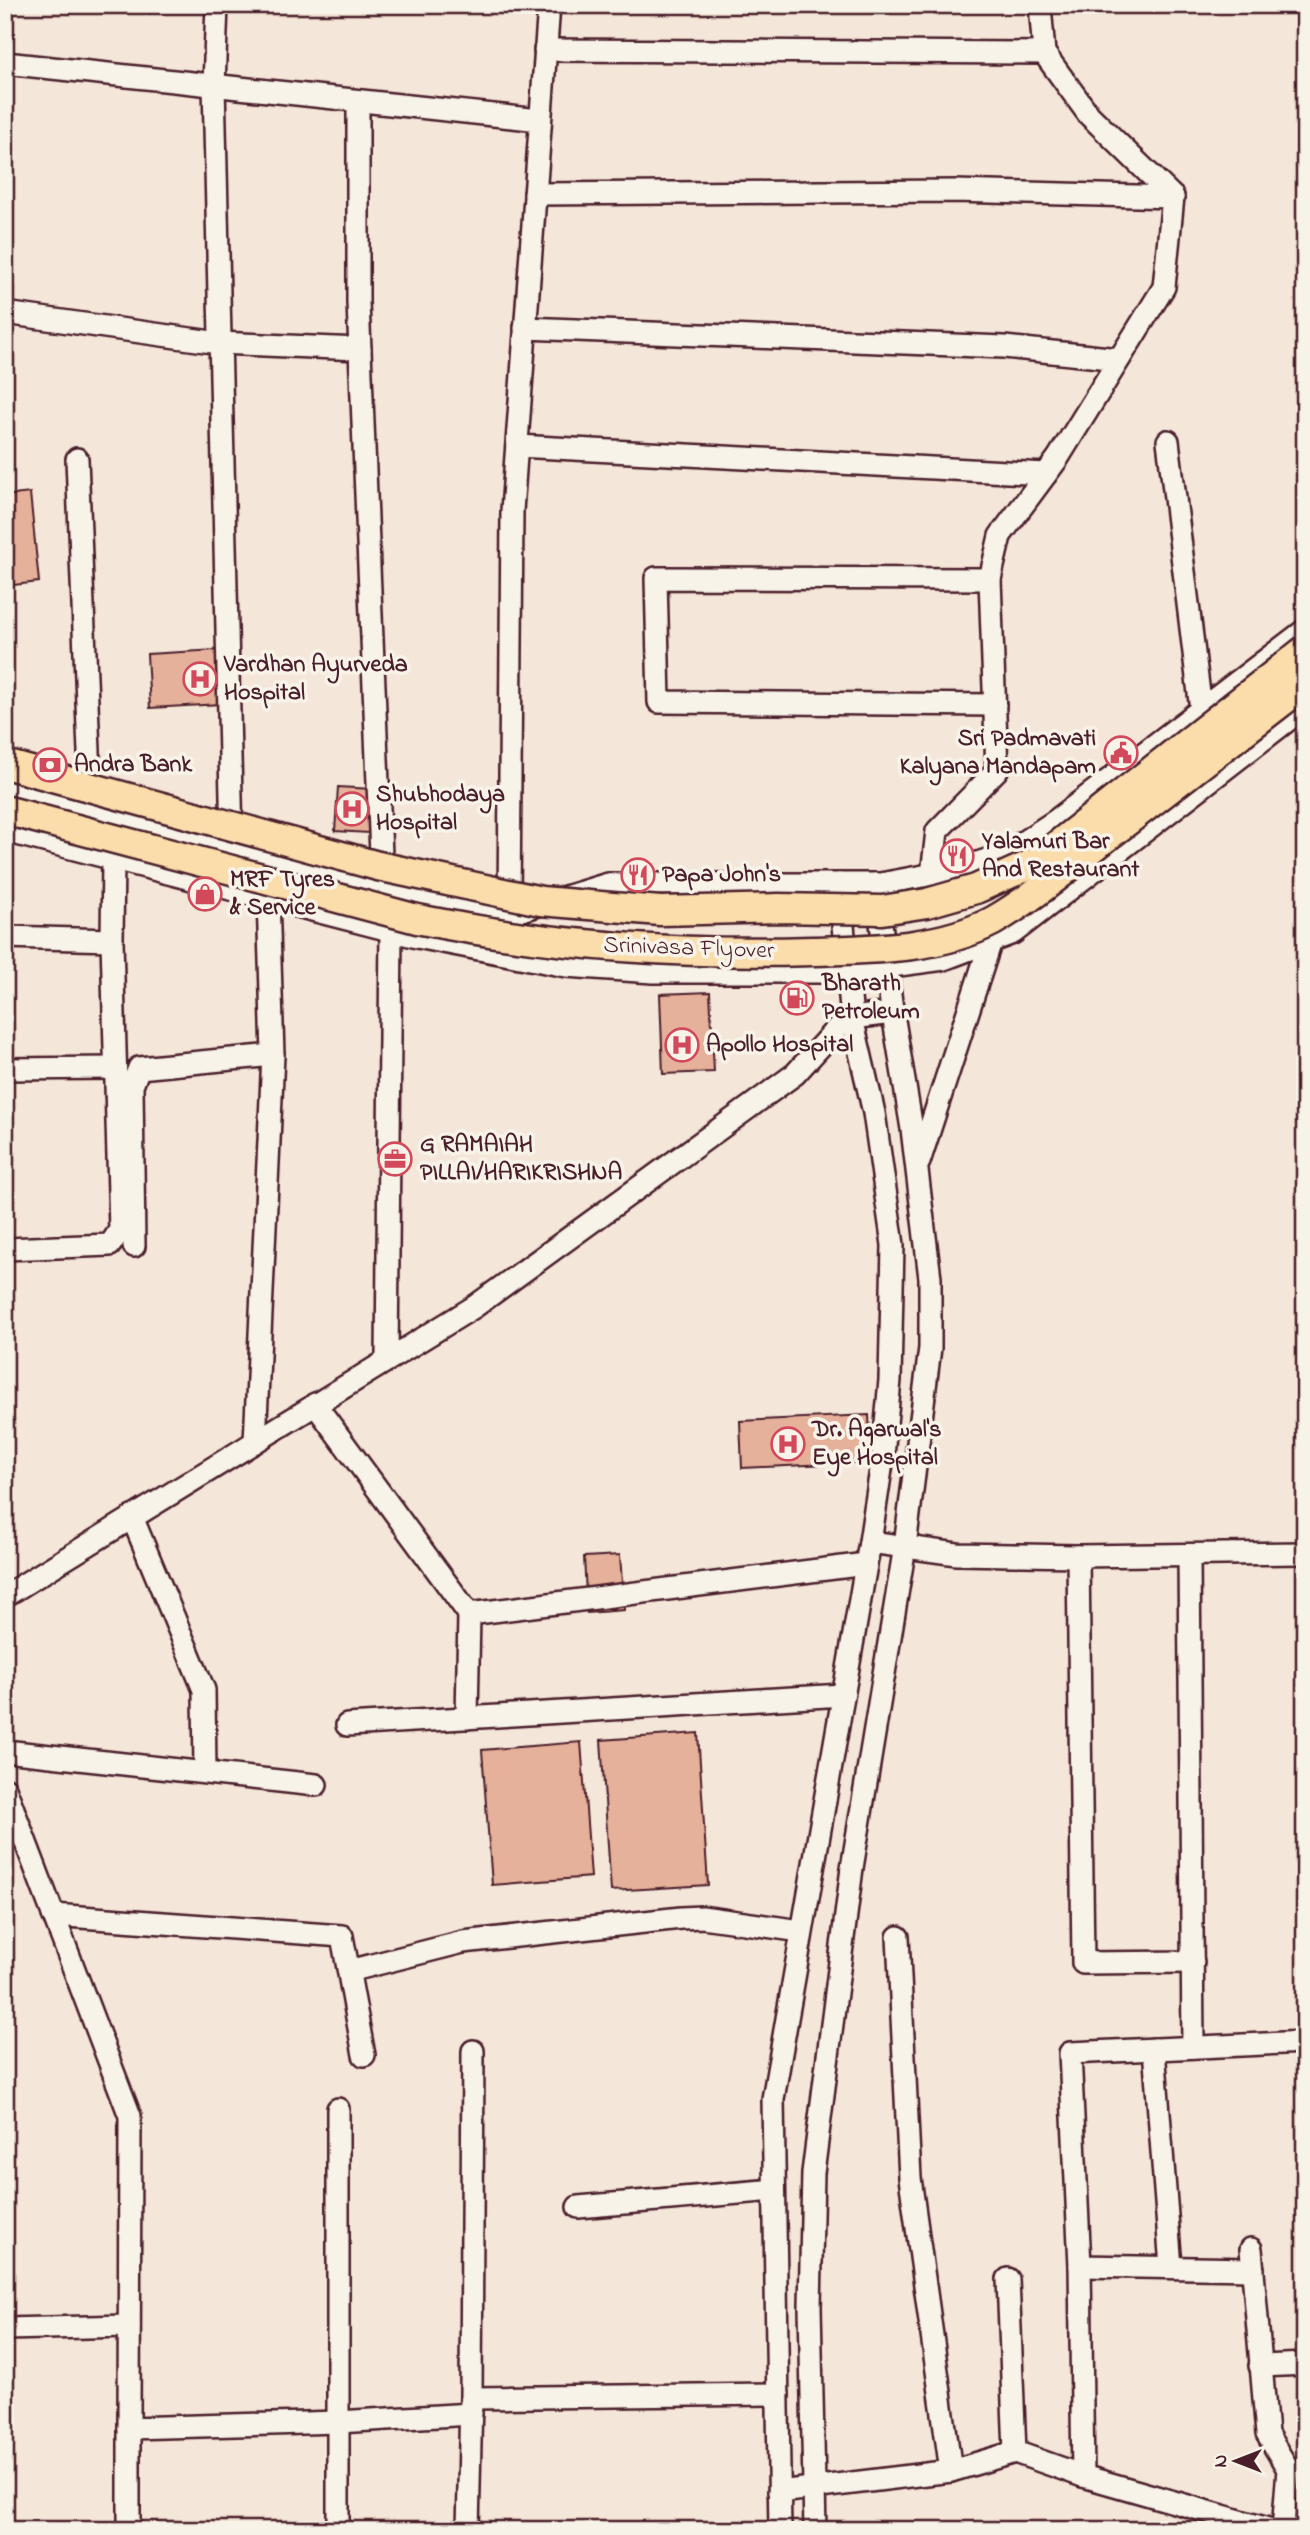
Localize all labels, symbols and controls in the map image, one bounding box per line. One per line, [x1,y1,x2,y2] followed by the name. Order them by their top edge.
[223,648,408,711] place label: Vardhan Ayurveda Hospital
[181,660,219,698] hospital icon: Vardhan Ayurveda Hospital
[900,722,1096,786] place label: Sri Padmavati Kalyana Mandapam
[1102,734,1140,772] public building icon: Sri Padmavati Kalyana Mandapam
[31,746,69,784] bank icon: Andra Bank
[74,748,192,783] place label: Andra Bank
[376,778,505,841] place label: Shubhodaya Hospital
[333,790,371,828] hospital icon: Shubhodaya Hospital
[981,825,1140,888] place label: Yalamuri Bar And Restaurant
[938,837,976,875] restaurant icon: Yalamuri Bar And Restaurant
[619,856,657,894] restaurant icon: Papa John's
[662,858,781,893] place label: Papa John's
[229,863,335,926] place label: MRF Tyres & Service
[186,875,224,913] shop icon: MRF Tyres & Service
[603,929,776,970] street label: Srinivasa Flyover
[821,967,920,1030] place label: Bharath Petroleum
[778,979,816,1017] fuel station icon: Bharath Petroleum
[663,1026,701,1064] hospital icon: Apollo Hospital
[706,1028,853,1063] place label: Apollo Hospital
[420,1128,622,1191] place label: G RAMAIAH PILLAI/HARIKRISHNA
[376,1140,414,1178] office icon: G RAMAIAH PILLAI/HARIKRISHNA
[811,1413,941,1477] place label: Dr. Agarwal's Eye Hospital
[769,1425,807,1463] hospital icon: Dr. Agarwal's Eye Hospital
[1202,2426,1272,2496] north arrow
[1208,2454,1235,2467] text: N

